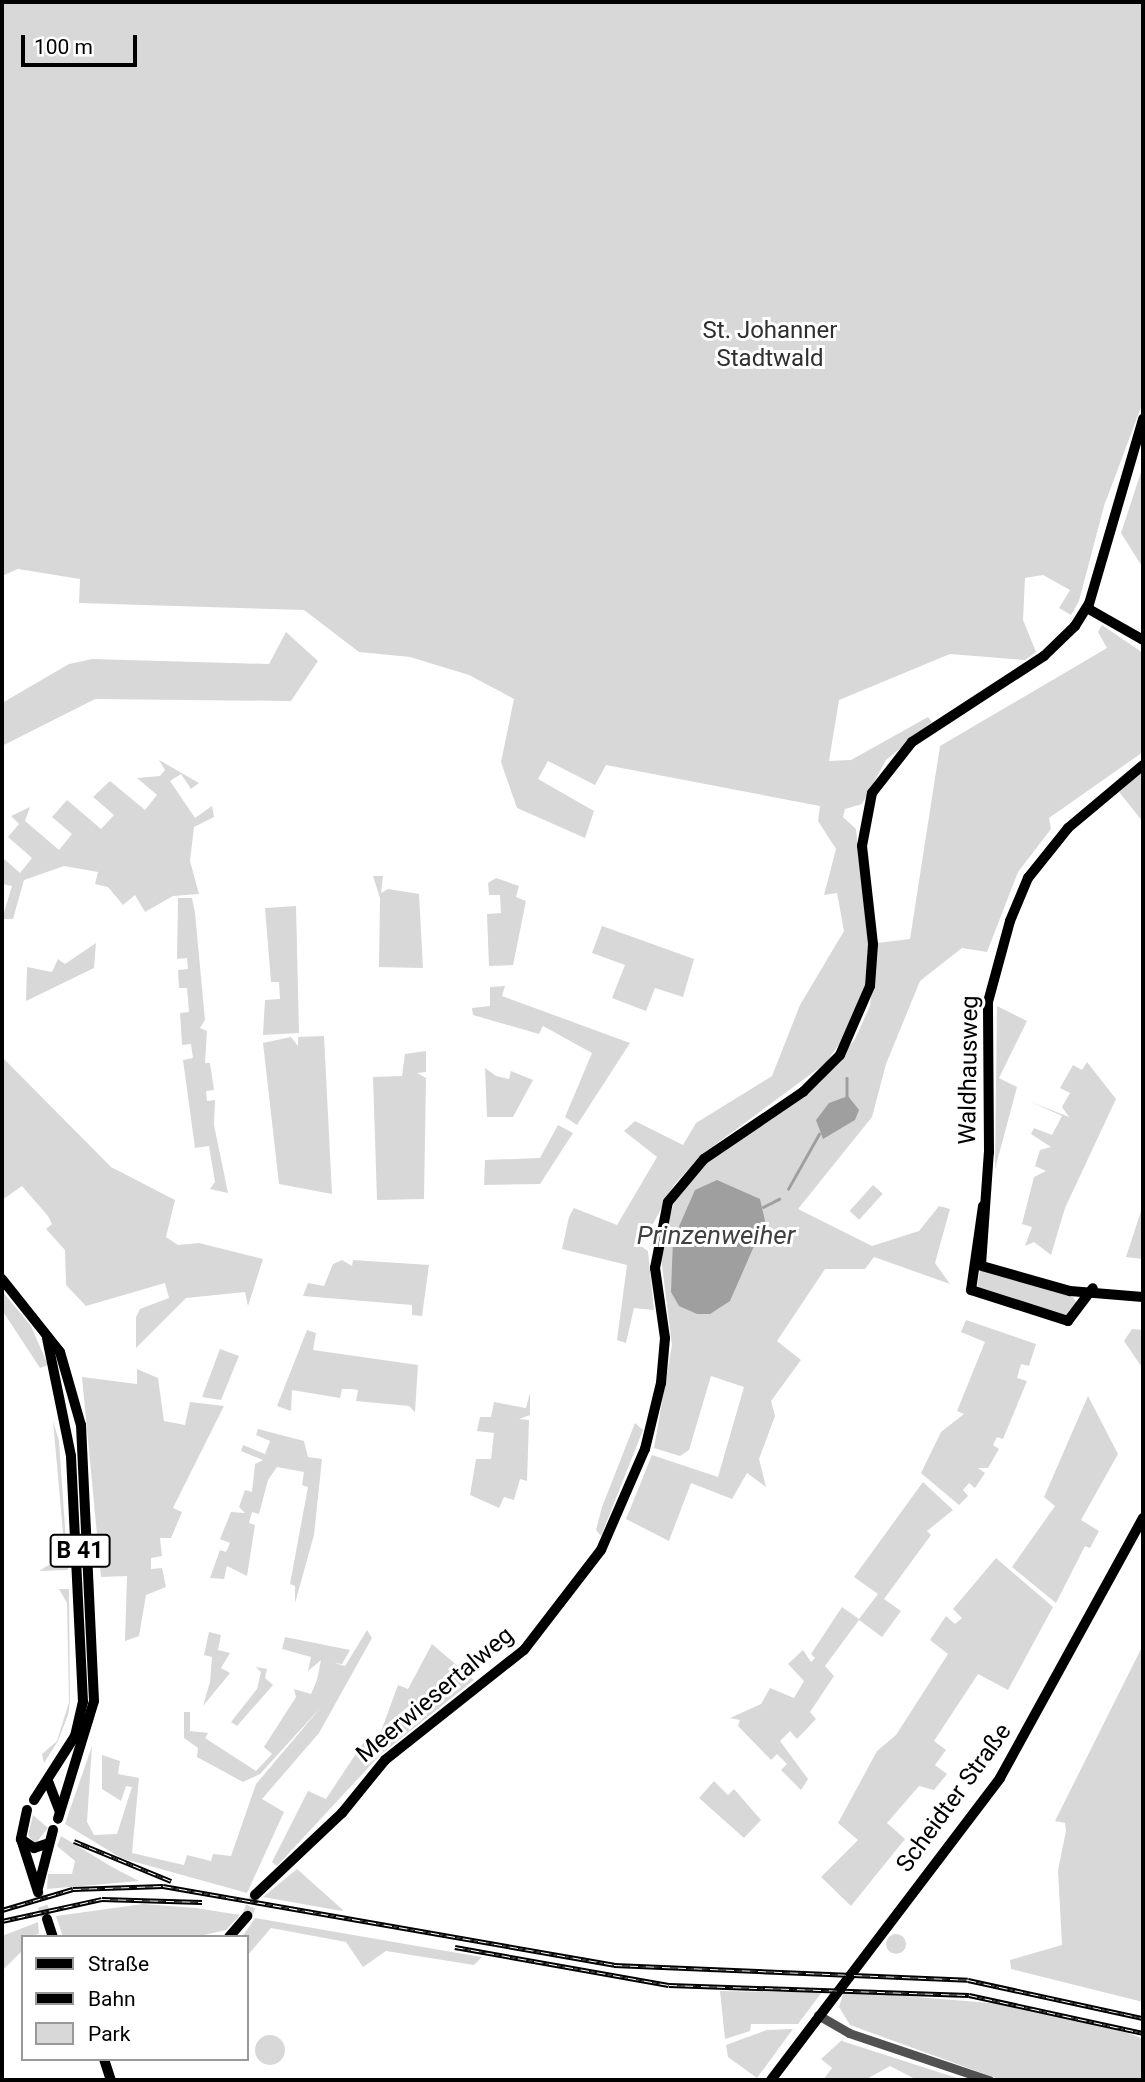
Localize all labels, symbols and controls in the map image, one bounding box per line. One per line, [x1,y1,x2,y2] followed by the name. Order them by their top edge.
[24,21,140,65] scale bar
[34,35,93,59] text: 100 m
[703,317,837,373] park label: St. Johanner Stadtwald
[953,995,985,1145] street label: Waldhausweg
[637,1220,795,1252] water label: Prinzenweiher
[48,1532,112,1570] road number: B 41
[351,1621,519,1769] street label: Meerwiesertalweg
[890,1718,1018,1878] street label: Scheidter Straße
[21,1935,248,2061] legend
[88,1952,149,1976] text: Straße
[88,1987,136,2011] text: Bahn
[88,2022,130,2046] text: Park

